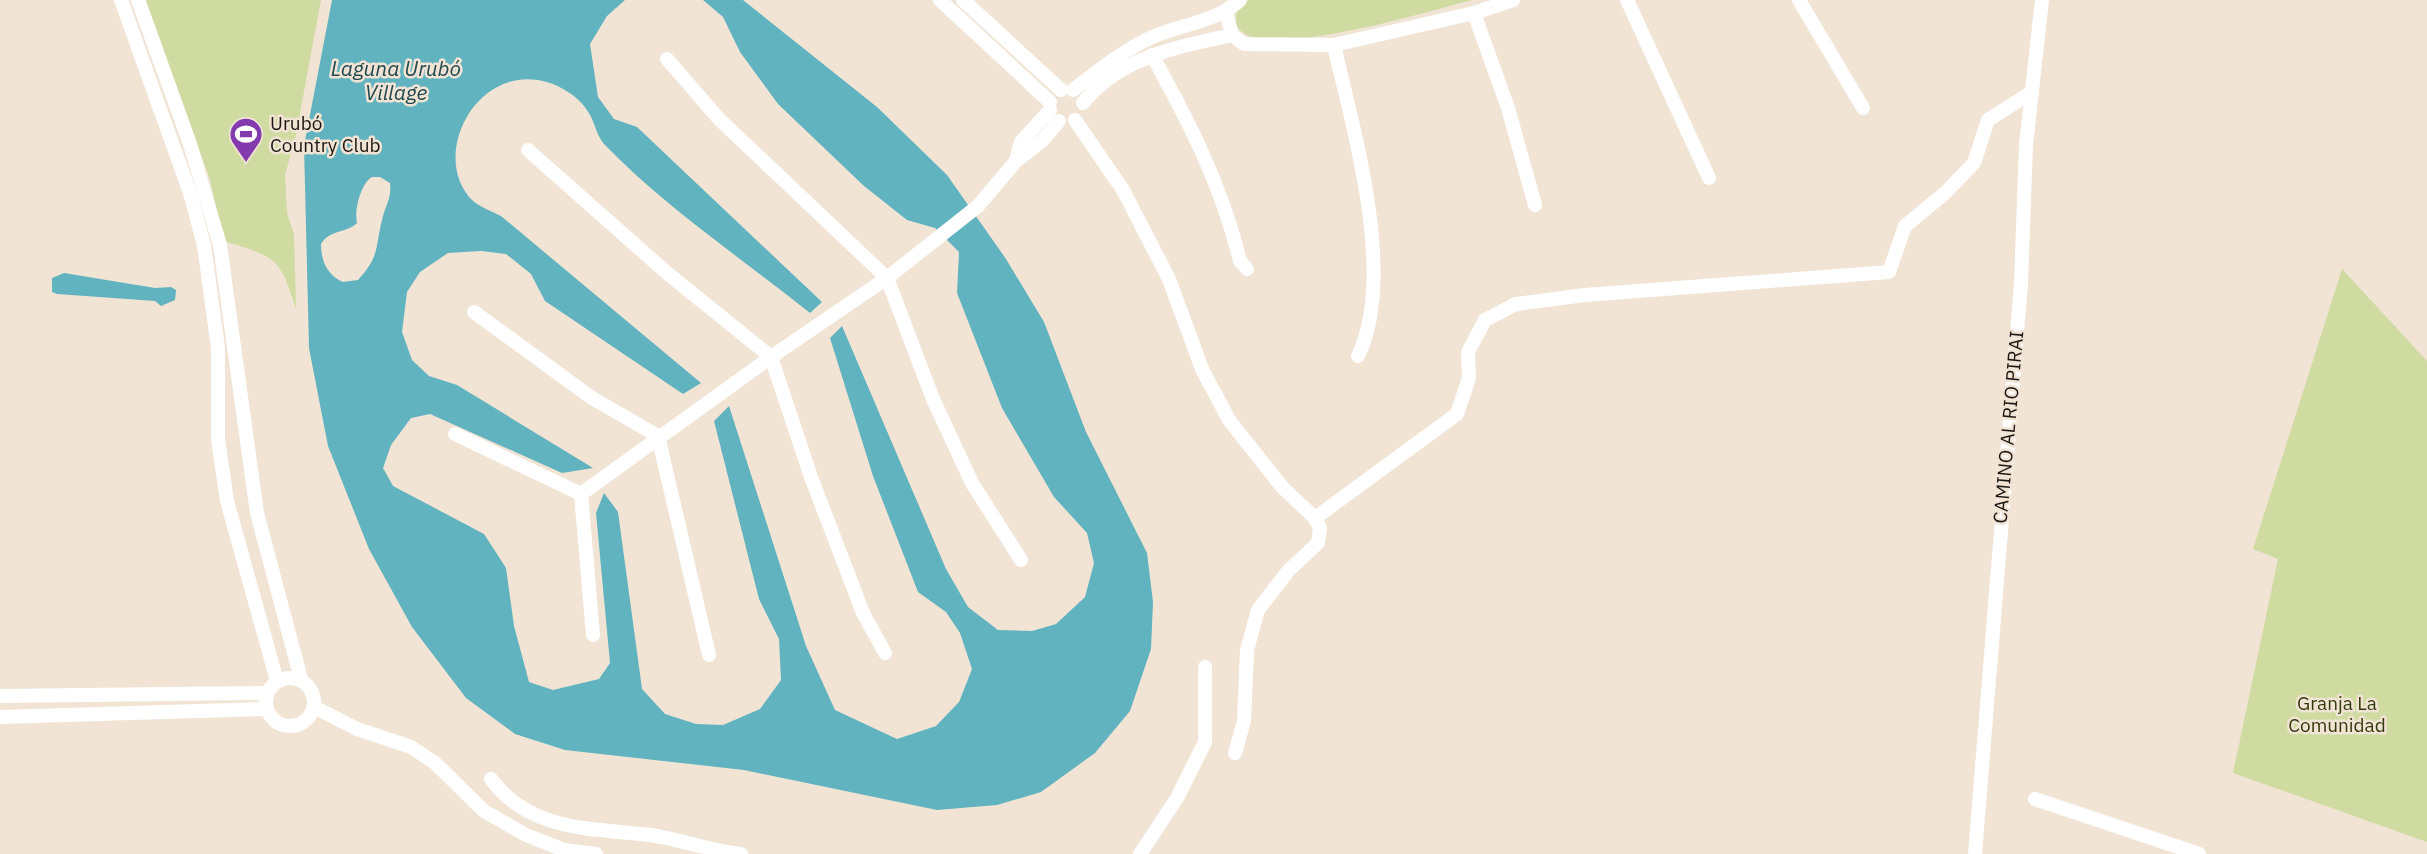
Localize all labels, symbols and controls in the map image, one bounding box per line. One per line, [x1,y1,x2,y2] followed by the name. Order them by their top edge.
[331,54,461,106] water label: Laguna Urubó Village
[270,111,381,157] place label: Urubó Country Club
[227,115,265,164] sports icon: Urubó Country Club
[1988,330,2028,524] street label: CAMINO AL RIO PIRAI
[2288,691,2386,737] park label: Granja La Comunidad

